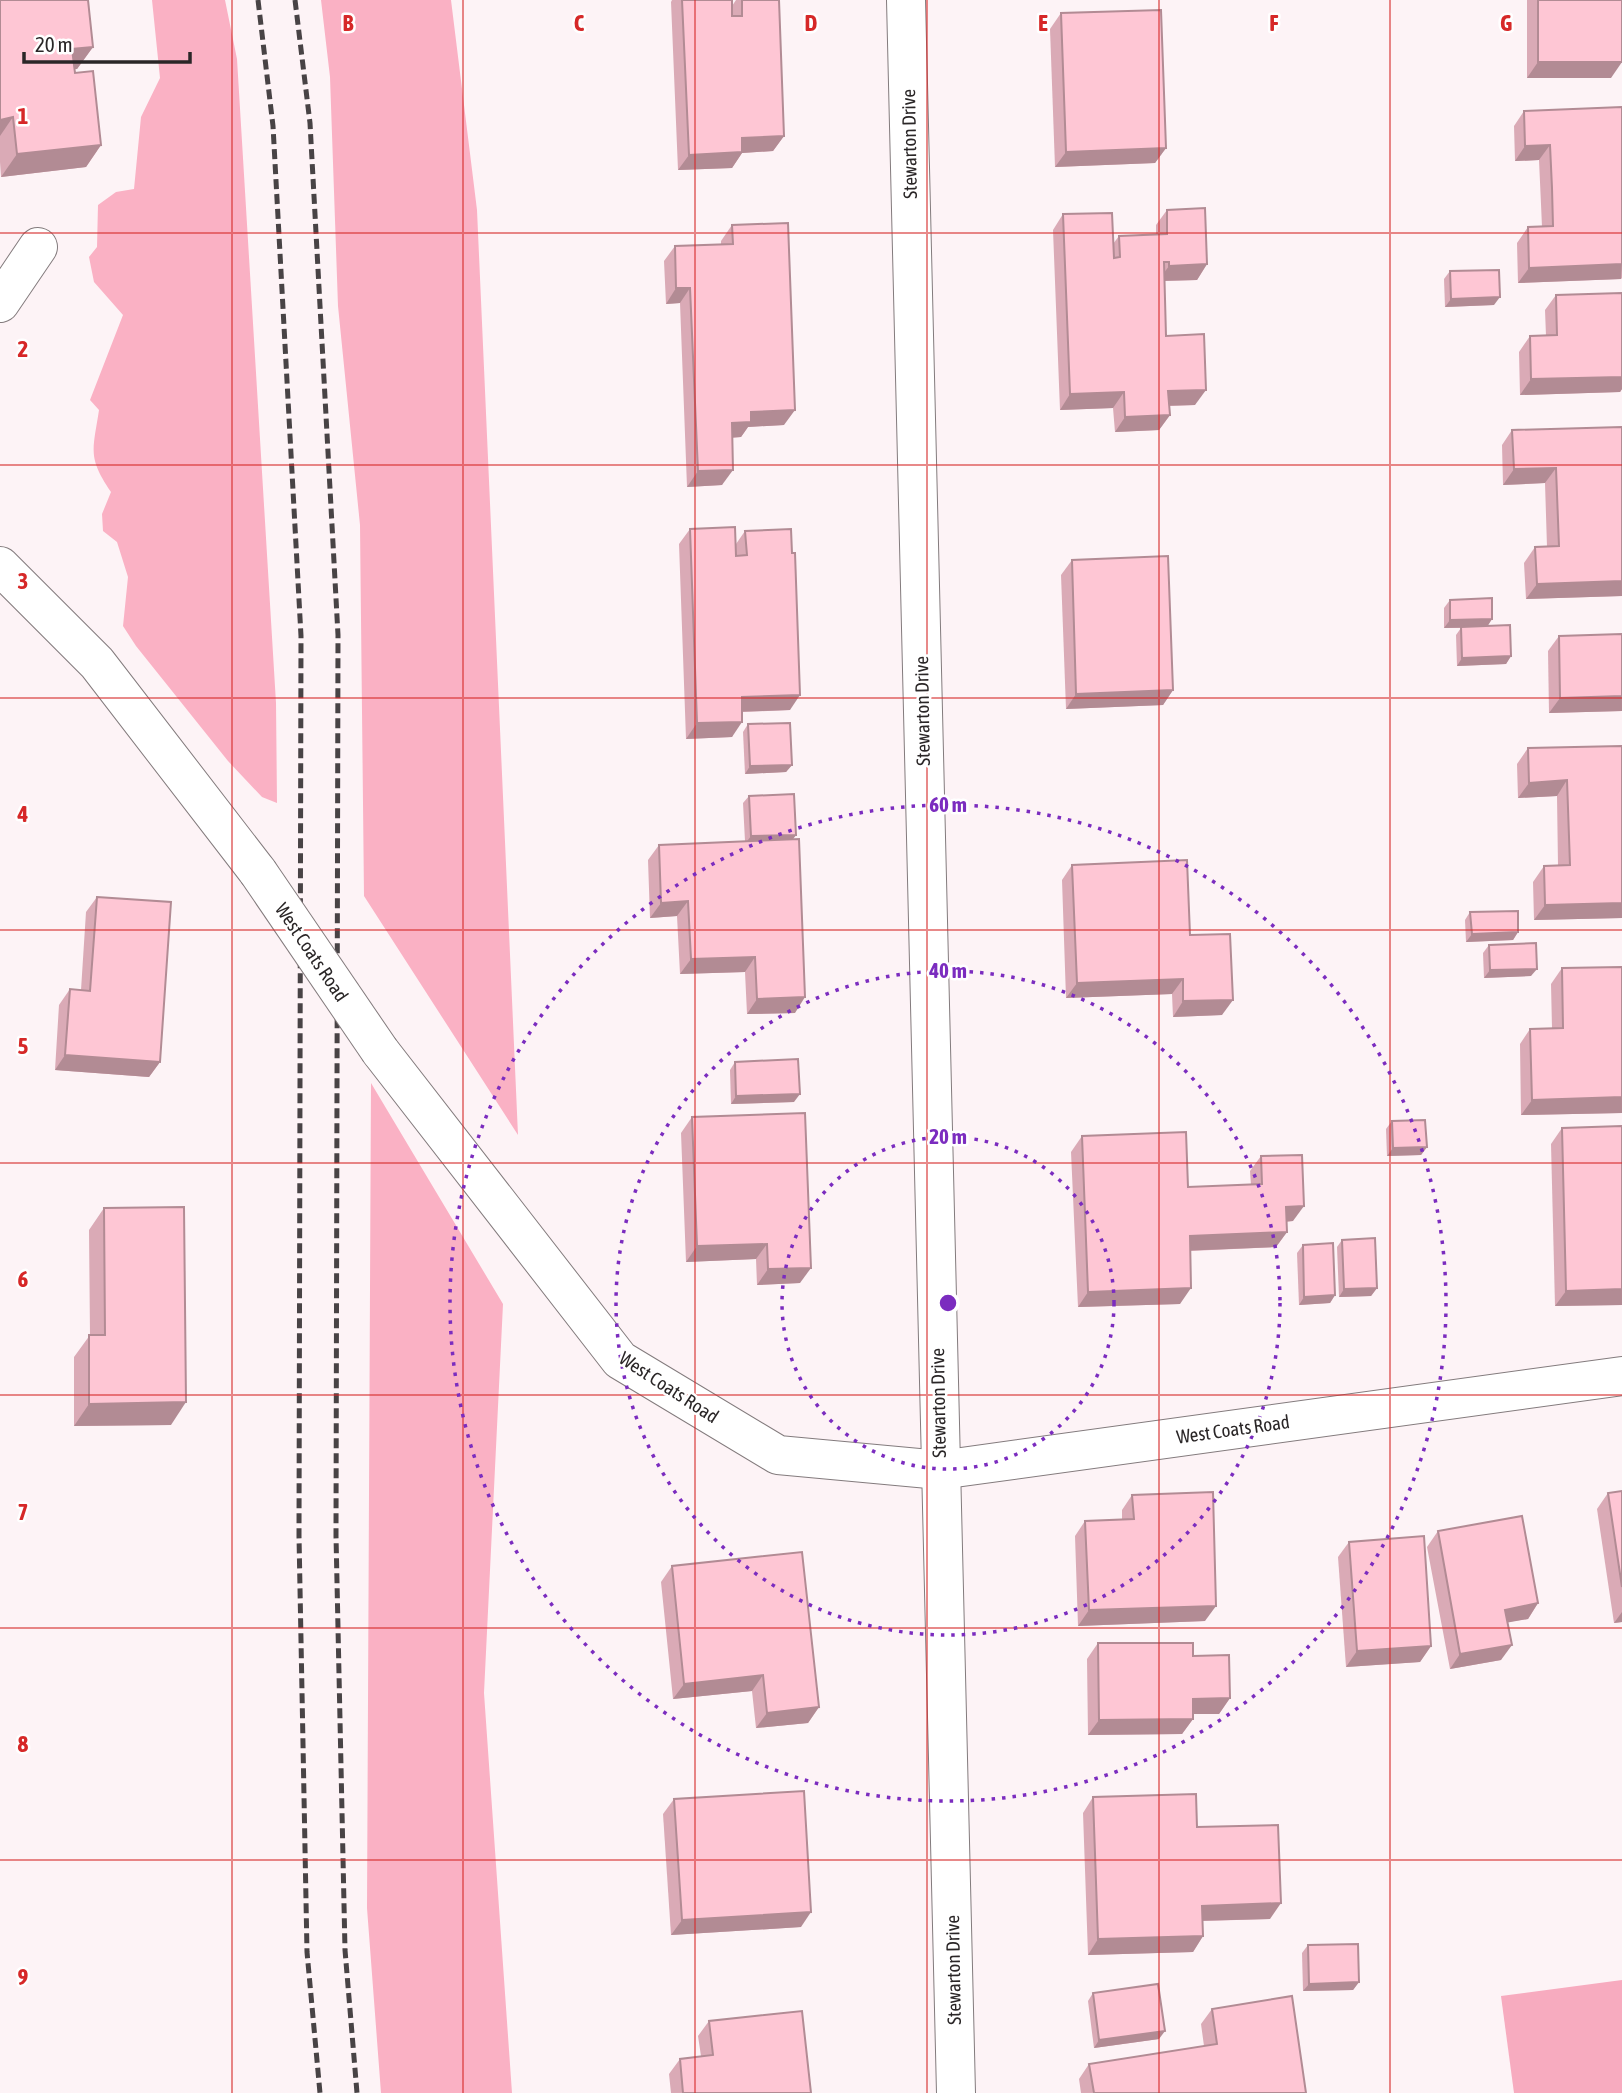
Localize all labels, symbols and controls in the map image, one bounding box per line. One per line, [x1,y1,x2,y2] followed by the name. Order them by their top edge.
[343,10,354,36] text: B
[574,10,585,36] text: C
[805,10,818,36] text: D
[1038,10,1048,36] text: E
[1269,10,1279,36] text: F
[1500,10,1512,36] text: G
[24,21,191,65] scale bar
[35,32,73,56] text: 20 m
[897,89,921,199] street label: Stewarton Drive
[18,103,29,129] text: 1
[18,336,28,362] text: 2
[18,568,28,594] text: 3
[910,656,934,766] street label: Stewarton Drive
[929,792,967,816] text: 60 m
[17,801,29,827] text: 4
[271,899,353,1005] street label: West Coats Road
[928,958,967,982] text: 40 m
[18,1033,29,1059] text: 5
[929,1124,967,1148] text: 20 m
[18,1266,29,1292] text: 6
[936,1291,960,1315] centre of rings
[615,1347,723,1427] street label: West Coats Road
[926,1348,950,1458] street label: Stewarton Drive
[1175,1410,1291,1448] street label: West Coats Road
[18,1499,28,1525] text: 7
[18,1731,29,1757] text: 8
[941,1915,965,2025] street label: Stewarton Drive
[18,1964,29,1990] text: 9

